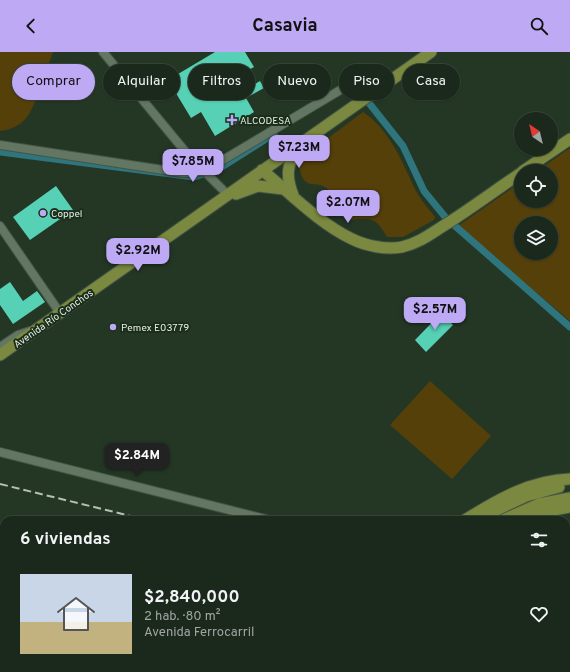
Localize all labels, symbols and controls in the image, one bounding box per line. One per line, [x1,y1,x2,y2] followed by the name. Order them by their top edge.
[20,15,42,37] icon: back
[252,15,318,38] text: Casavia
[528,15,550,37] icon: search
[12,64,95,100] chip: Comprar
[103,64,180,100] chip: Alquilar
[188,64,255,100] chip: Filtros
[263,64,331,100] chip: Nuevo
[339,64,394,100] chip: Piso
[402,64,460,100] chip: Casa
[514,112,558,156] north arrow
[514,112,558,260] map controls
[227,115,237,125] marker: ALCODESA
[240,115,291,128] place label: ALCODESA
[266,135,332,169] pin: $7.23M
[278,140,320,156] text: $7.23M
[160,149,226,183] pin: $7.85M
[172,154,214,170] text: $7.85M
[514,164,558,208] button: locate
[315,190,381,224] pin: $2.07M
[326,195,370,211] text: $2.07M
[38,208,48,218] marker: Coppel
[51,208,82,221] place label: Coppel
[514,216,558,260] button: layers
[105,238,171,272] pin: $2.92M
[115,243,161,259] text: $2.92M
[12,287,96,352] street label: Avenida Río Conchos
[402,297,468,331] pin: $2.57M
[413,302,457,318] text: $2.57M
[108,322,118,332] marker: Pemex E03779
[121,322,189,335] place label: Pemex E03779
[104,443,170,477] pin: $2.84M
[114,448,160,464] text: $2.84M
[20,529,111,551] text: 6 viviendas
[528,529,550,551] icon: filters
[144,587,240,609] text: $2,840,000
[52,590,100,638] icon: home
[528,603,550,625] icon: heart
[144,609,220,625] text: 2 hab. · 80 m²
[144,625,254,641] text: Avenida Ferrocarril

